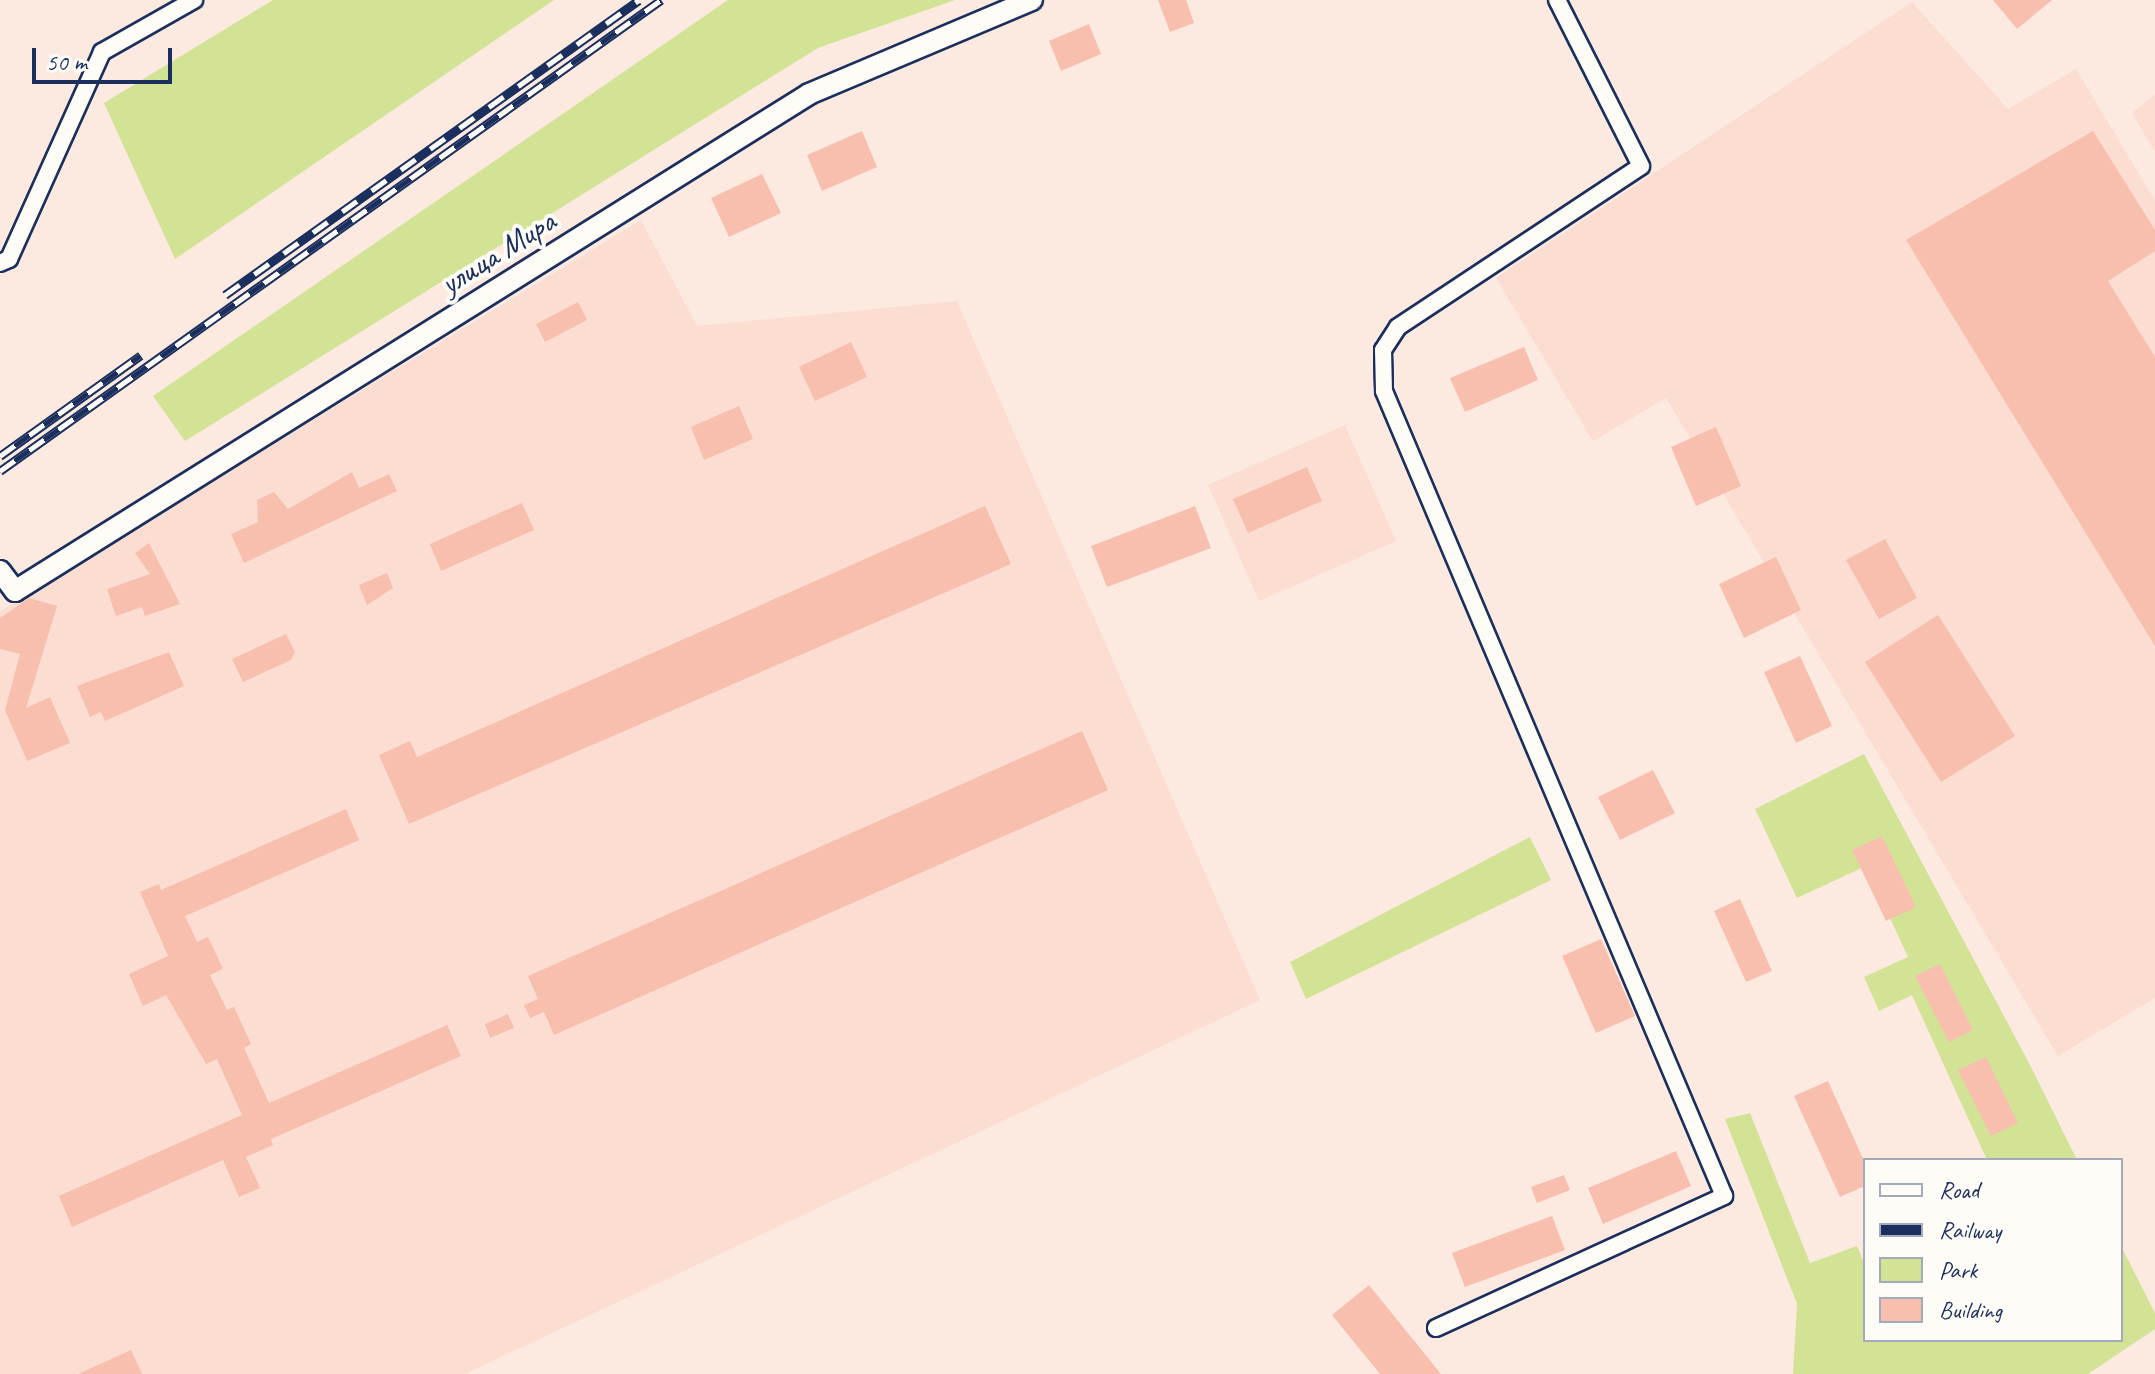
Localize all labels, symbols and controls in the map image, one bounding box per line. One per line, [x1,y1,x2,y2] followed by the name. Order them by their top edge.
[36,32,176,82] scale bar
[46,47,87,77] text: 50 m
[433,203,563,303] street label: улица Мира
[1863,1158,2123,1342] legend
[1939,1175,1979,1205] text: Road
[1939,1215,2001,1245] text: Railway
[1939,1255,1977,1285] text: Park
[1939,1295,2002,1325] text: Building

